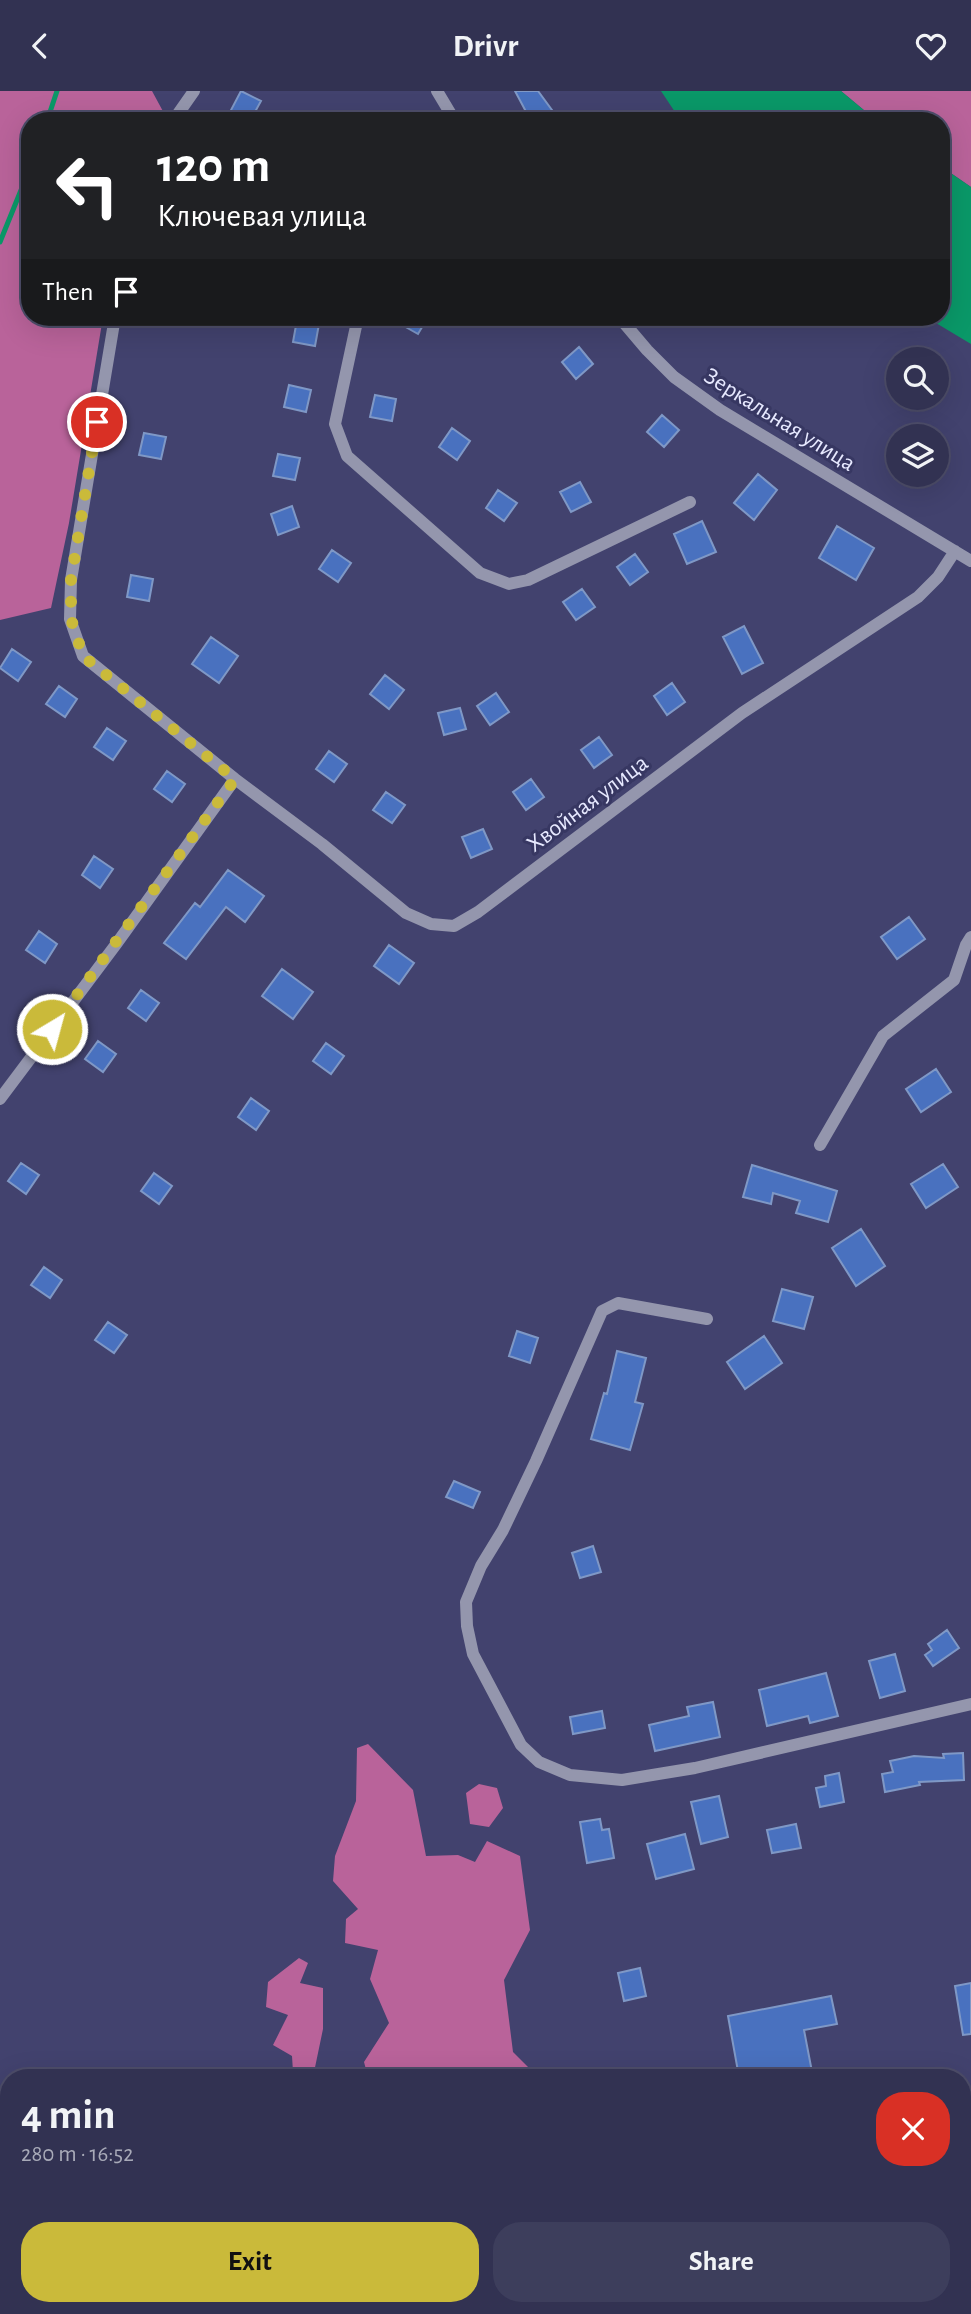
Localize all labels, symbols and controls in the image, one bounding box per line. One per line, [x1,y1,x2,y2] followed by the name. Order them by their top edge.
[21,27,59,65] icon: back
[912,27,950,65] icon: heart
[453,30,518,62] text: Drivr
[42,140,133,231] icon: left
[157,142,270,191] text: 120 m
[157,200,367,232] text: Ключевая улица
[107,273,145,311] icon: arrive
[42,279,93,305] text: Then
[886,347,949,487] map controls
[886,347,949,410] button: search
[700,364,859,476] street label: Зеркальная улица
[67,392,127,452] pin
[78,403,116,441] icon: arrive
[886,424,949,487] button: layers
[523,751,653,857] street label: Хвойная улица
[15,992,89,1066] position arrow
[876,2092,950,2166] button: close
[21,2094,116,2136] text: 4 min
[21,2143,134,2166] text: 280 m · 16:52
[21,2222,479,2302] button: Exit
[493,2222,950,2302] button: Share

